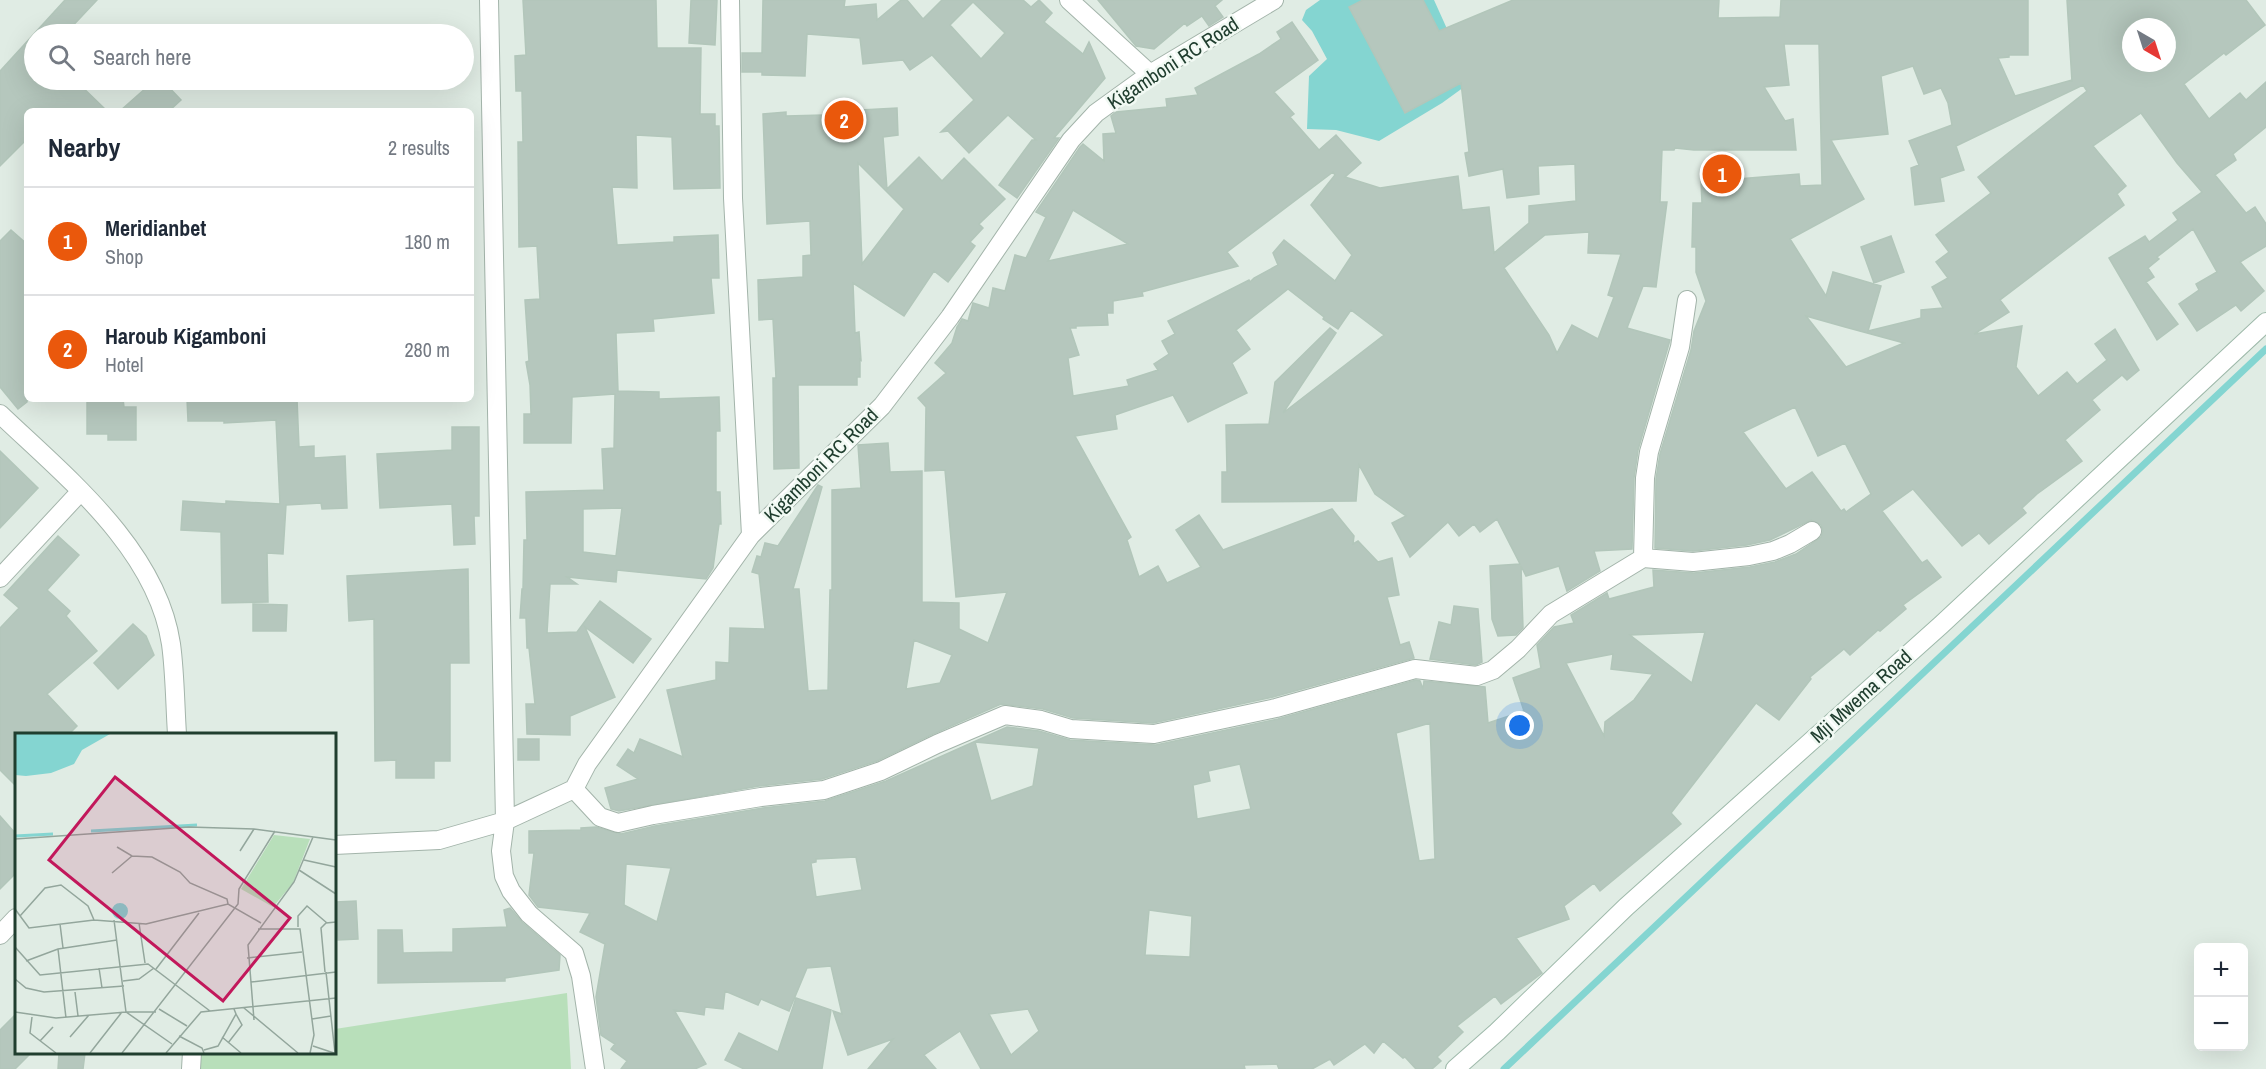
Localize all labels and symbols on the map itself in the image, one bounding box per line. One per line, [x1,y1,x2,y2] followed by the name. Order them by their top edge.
[1102,10,1244,115] street label: Kigamboni RC Road
[2122,18,2176,72] north arrow
[824,98,864,142] pin: 2
[1702,152,1742,196] pin: 1
[758,402,884,528] street label: Kigamboni RC Road
[1804,643,1917,748] street label: Mji Mwema Road
[1505,711,1534,740] your location
[15,733,336,1054] inset map

